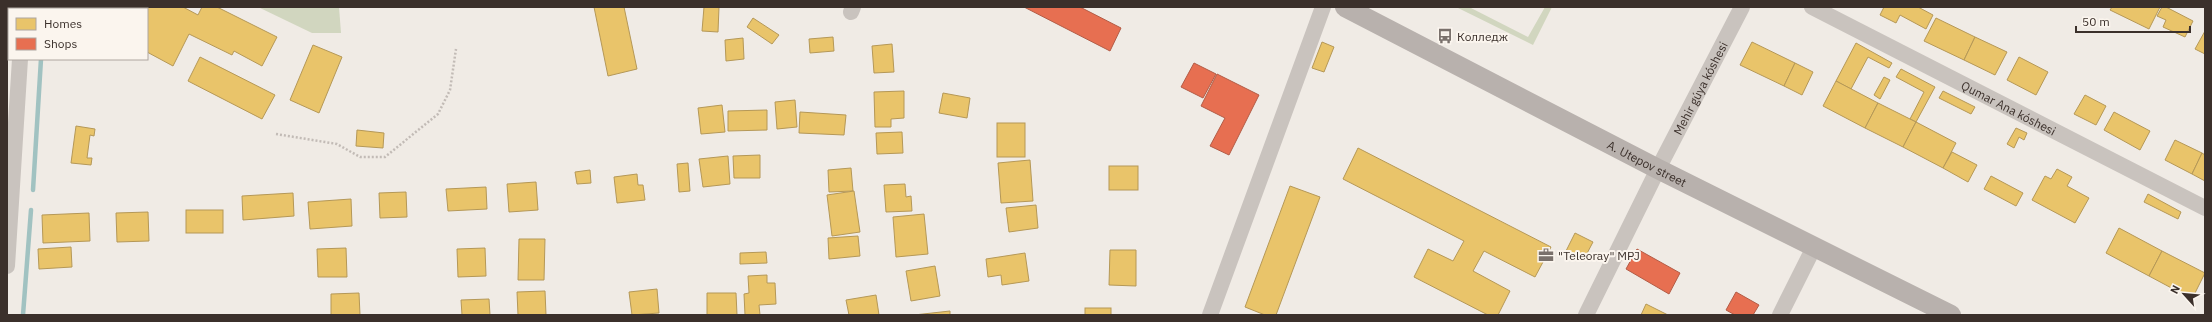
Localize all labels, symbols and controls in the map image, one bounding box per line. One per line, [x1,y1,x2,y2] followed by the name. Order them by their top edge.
[8,8,148,60] legend
[2076,8,2190,34] scale bar
[2082,14,2110,29] text: 50 m
[44,16,82,31] text: Homes
[1436,27,1454,45] bus stop icon: Колледж
[1457,29,1508,44] place label: Колледж
[44,36,77,51] text: Shops
[1670,39,1730,137] street label: Mehir gúyа kóshesi
[1959,77,2059,138] street label: Qumar Ana kóshesi
[1605,137,1689,190] street label: A. Utepov street
[1537,246,1555,264] office icon: "Teleoray" MPJ
[1558,248,1640,263] place label: "Teleoray" MPJ
[2164,274,2204,314] north arrow
[2167,283,2183,296] text: N

